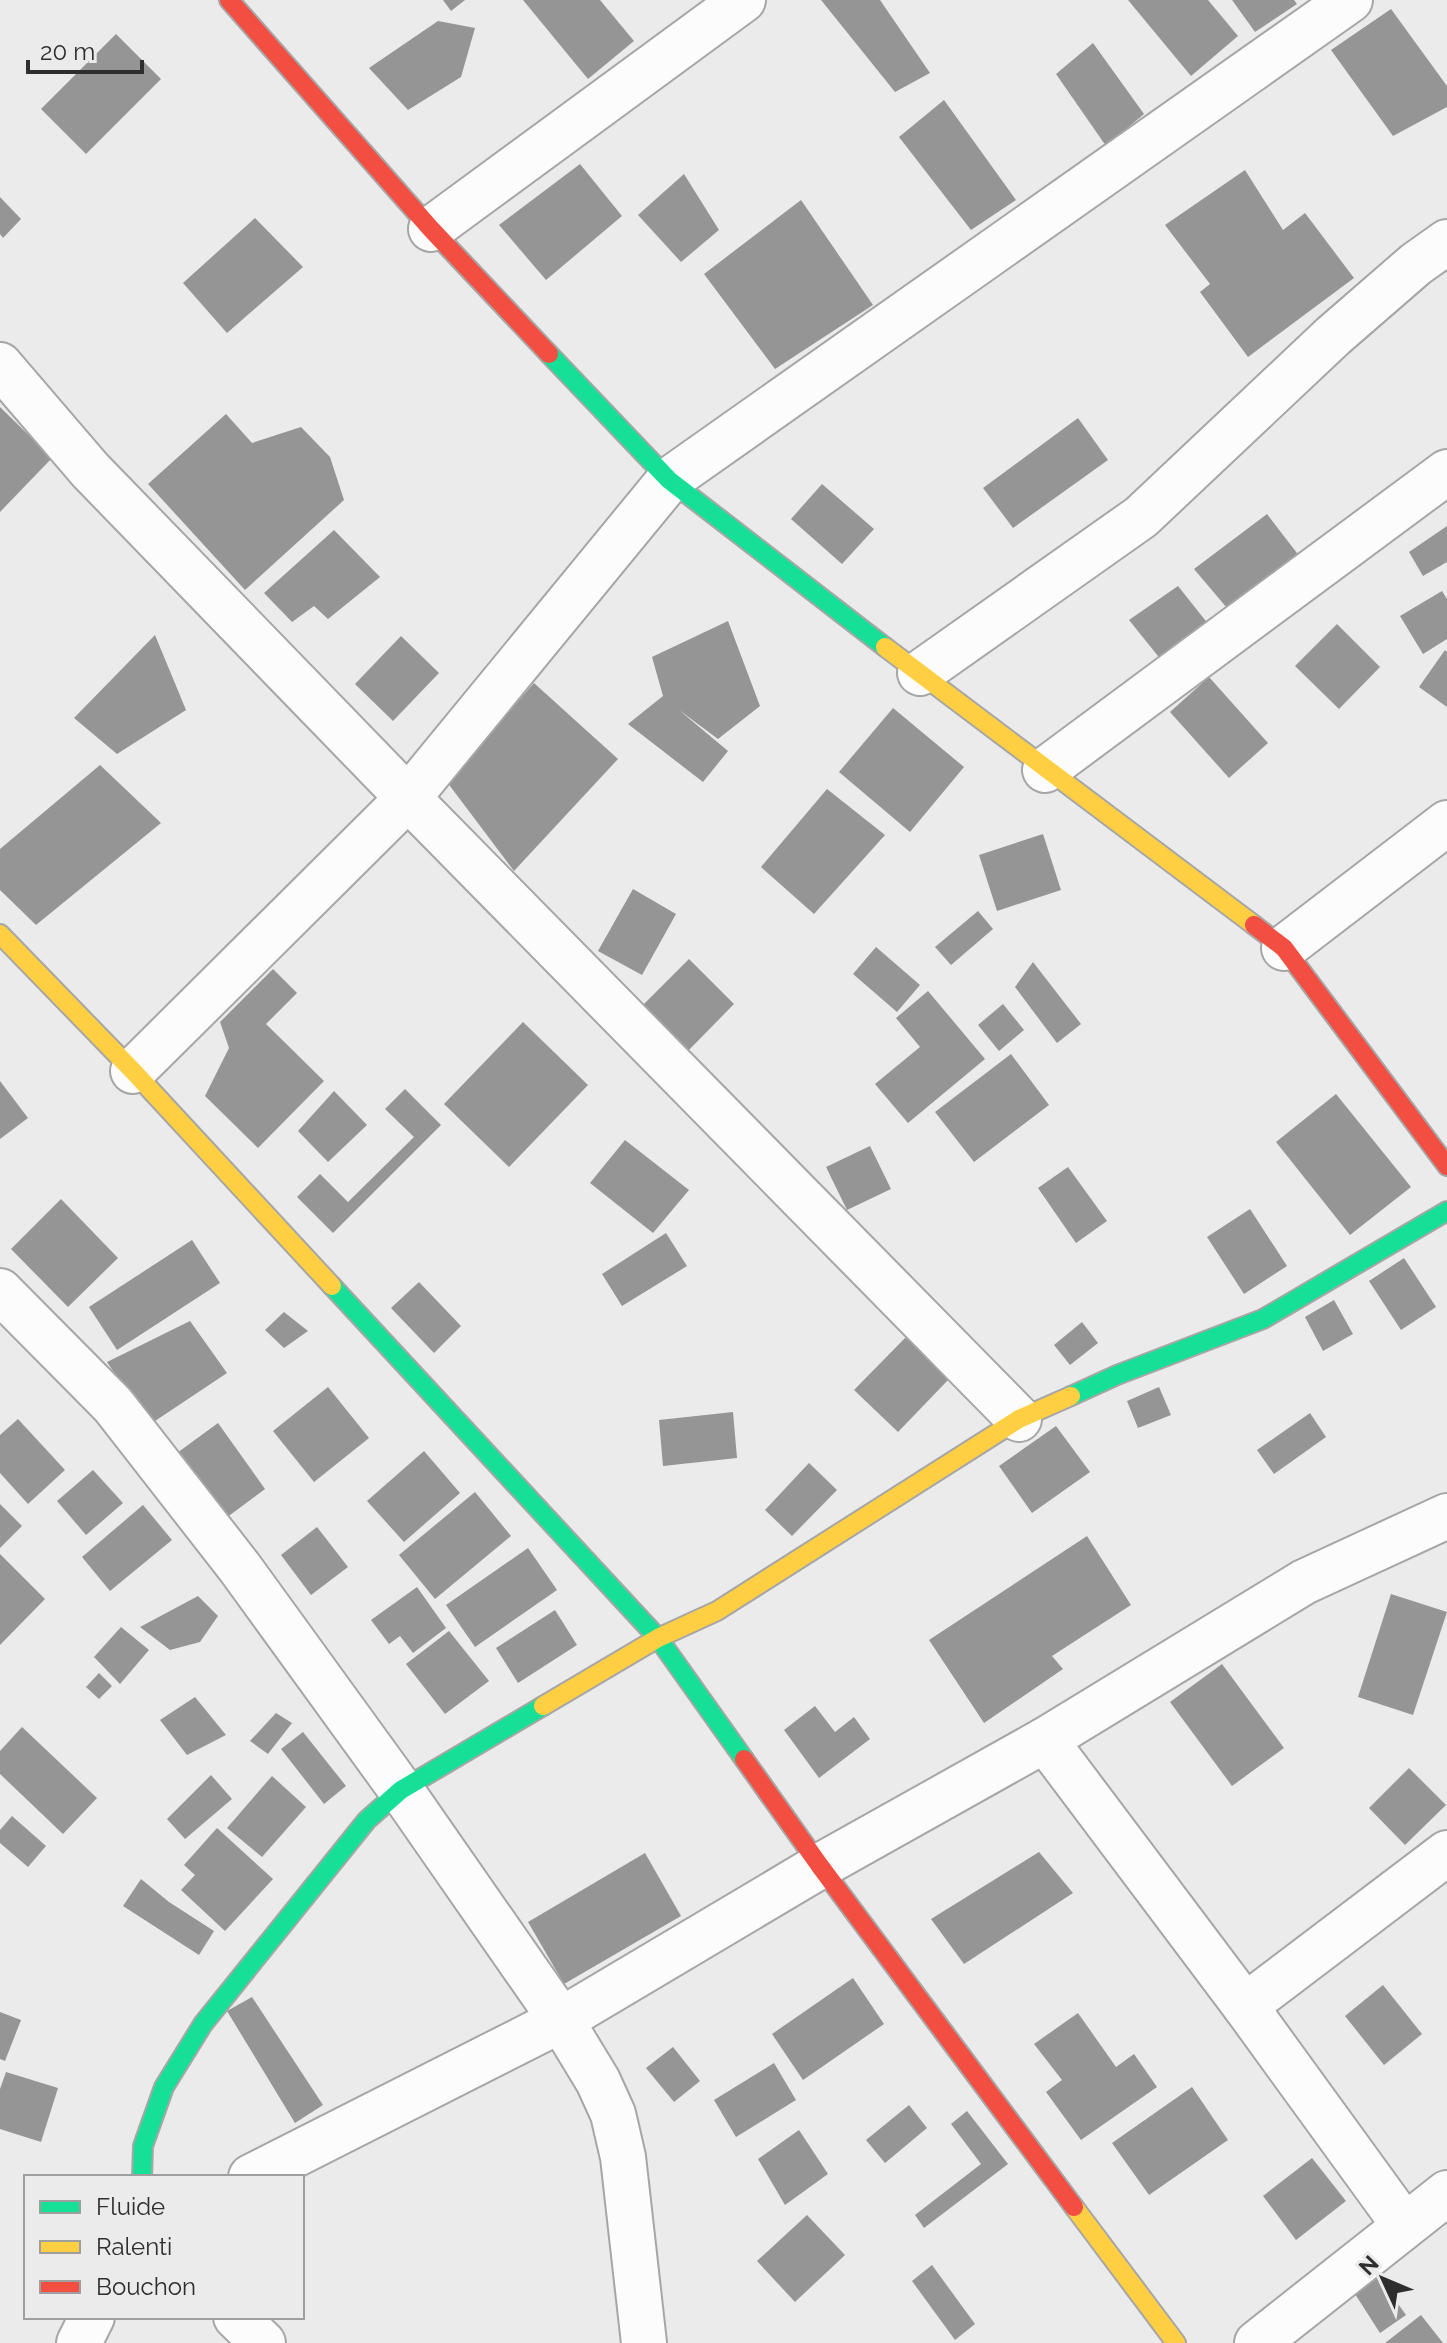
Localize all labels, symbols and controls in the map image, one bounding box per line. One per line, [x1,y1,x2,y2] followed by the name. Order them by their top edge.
[28,24,142,74] scale bar
[40,37,95,66] text: 20 m
[24,2175,304,2319] legend
[96,2192,165,2221] text: Fluide
[96,2232,172,2261] text: Ralenti
[1343,2239,1423,2319] north arrow
[1353,2250,1384,2280] text: N
[96,2272,196,2301] text: Bouchon

